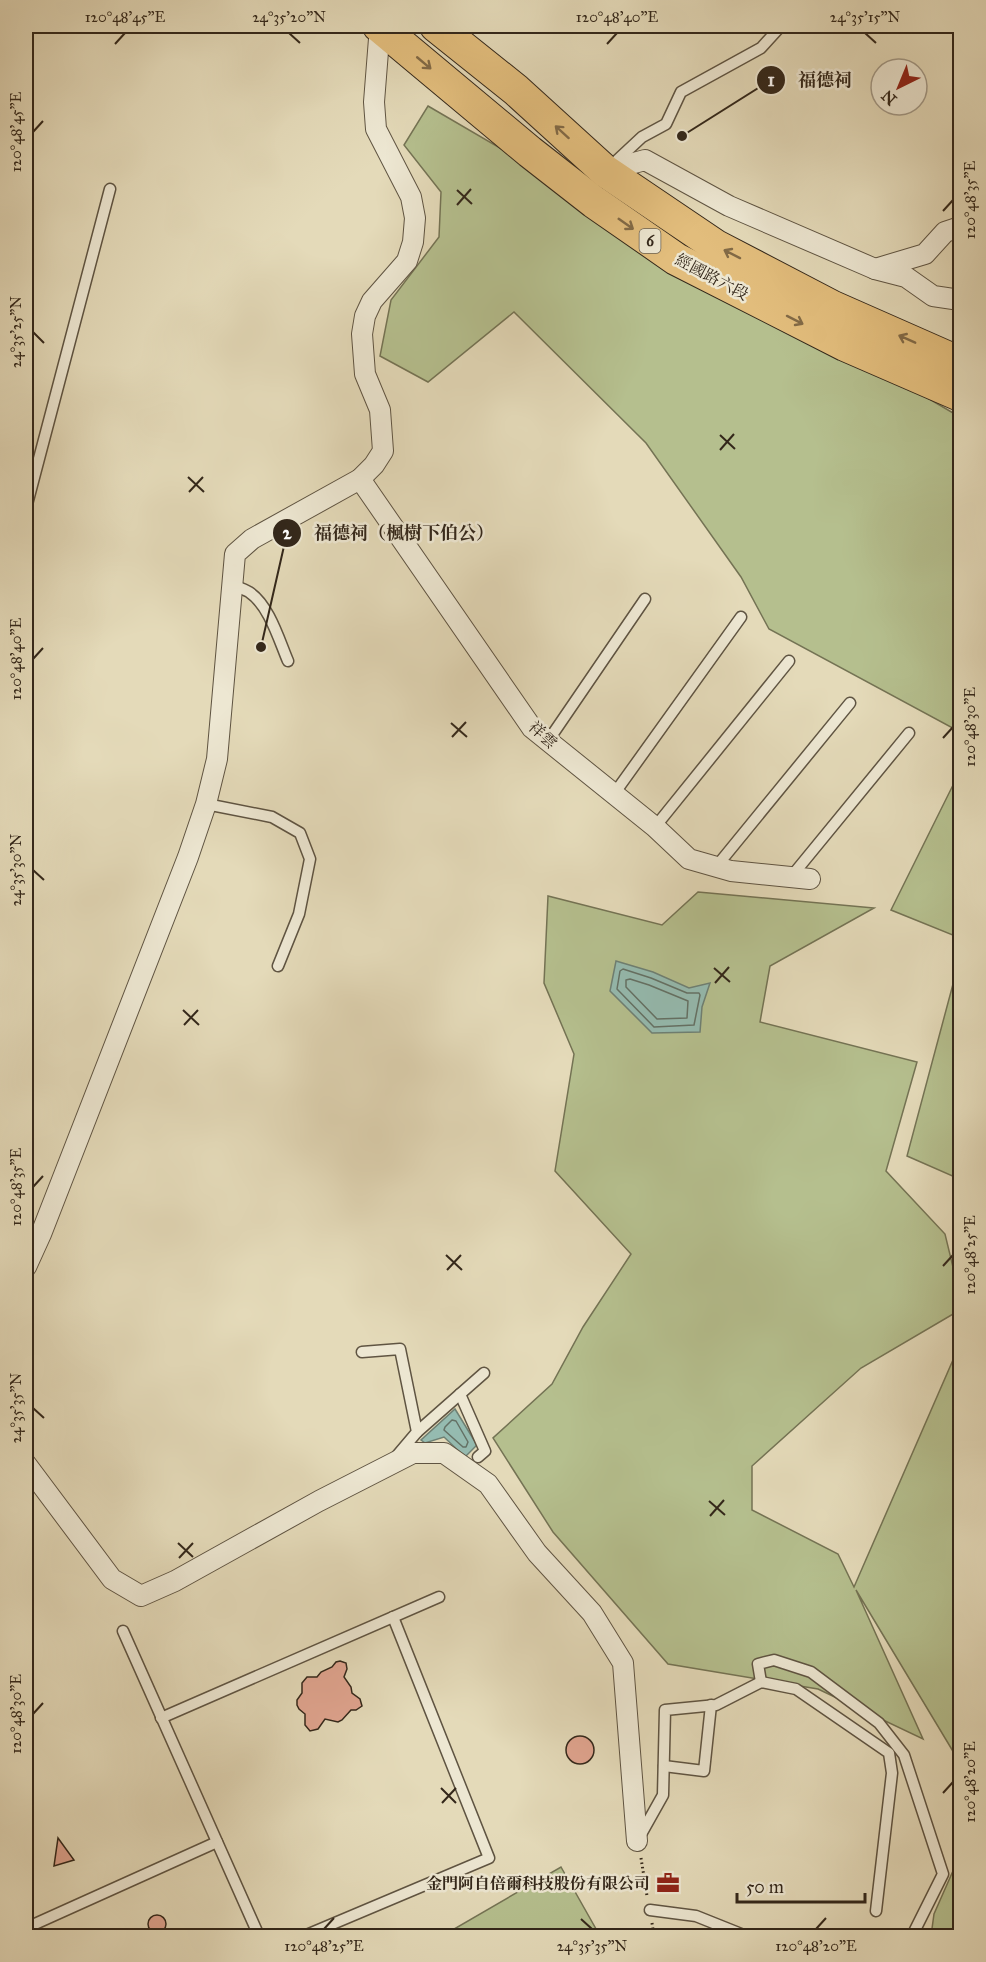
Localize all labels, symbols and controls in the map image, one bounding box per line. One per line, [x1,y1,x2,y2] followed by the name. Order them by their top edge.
[85,8,166,26] text: 120°48'45"E
[252,8,326,26] text: 24°35'20"N
[576,8,658,26] text: 120°48'40"E
[830,8,900,26] text: 24°35'15"N
[416,56,431,70] one-way arrow
[869,57,929,117] north arrow
[756,62,864,98] callout: 福德祠
[767,69,775,91] text: 1
[798,69,852,91] text: 福德祠
[877,86,901,109] text: N
[7,91,25,172] text: 120°48'45"E
[554,125,569,139] one-way arrow
[961,161,979,239] text: 120°48'35"E
[617,218,633,230] one-way arrow
[640,229,660,253] road number: 6
[723,248,741,259] one-way arrow
[672,250,752,304] street label: 經國路六段
[7,296,25,368] text: 24°35'25"N
[786,314,803,326] one-way arrow
[898,333,916,344] one-way arrow
[272,515,506,551] callout: 福德祠（楓樹下伯公）
[283,522,293,544] text: 2
[314,522,494,544] text: 福德祠（楓樹下伯公）
[7,618,25,700] text: 120°48'40"E
[961,687,979,767] text: 120°48'30"E
[525,717,561,753] street label: 祥雲
[7,834,25,906] text: 24°35'30"N
[7,1148,25,1226] text: 120°48'35"E
[961,1215,979,1295] text: 120°48'25"E
[7,1372,25,1443] text: 24°35'35"N
[7,1674,25,1754] text: 120°48'30"E
[961,1741,979,1823] text: 120°48'20"E
[737,1866,864,1904] scale bar
[655,1870,681,1896] office icon: 金門阿自倍爾科技股份有限公司
[426,1874,650,1893] place label: 金門阿自倍爾科技股份有限公司
[746,1876,784,1898] text: 50 m
[284,1937,364,1955] text: 120°48'25"E
[557,1937,628,1955] text: 24°35'35"N
[775,1937,857,1955] text: 120°48'20"E

